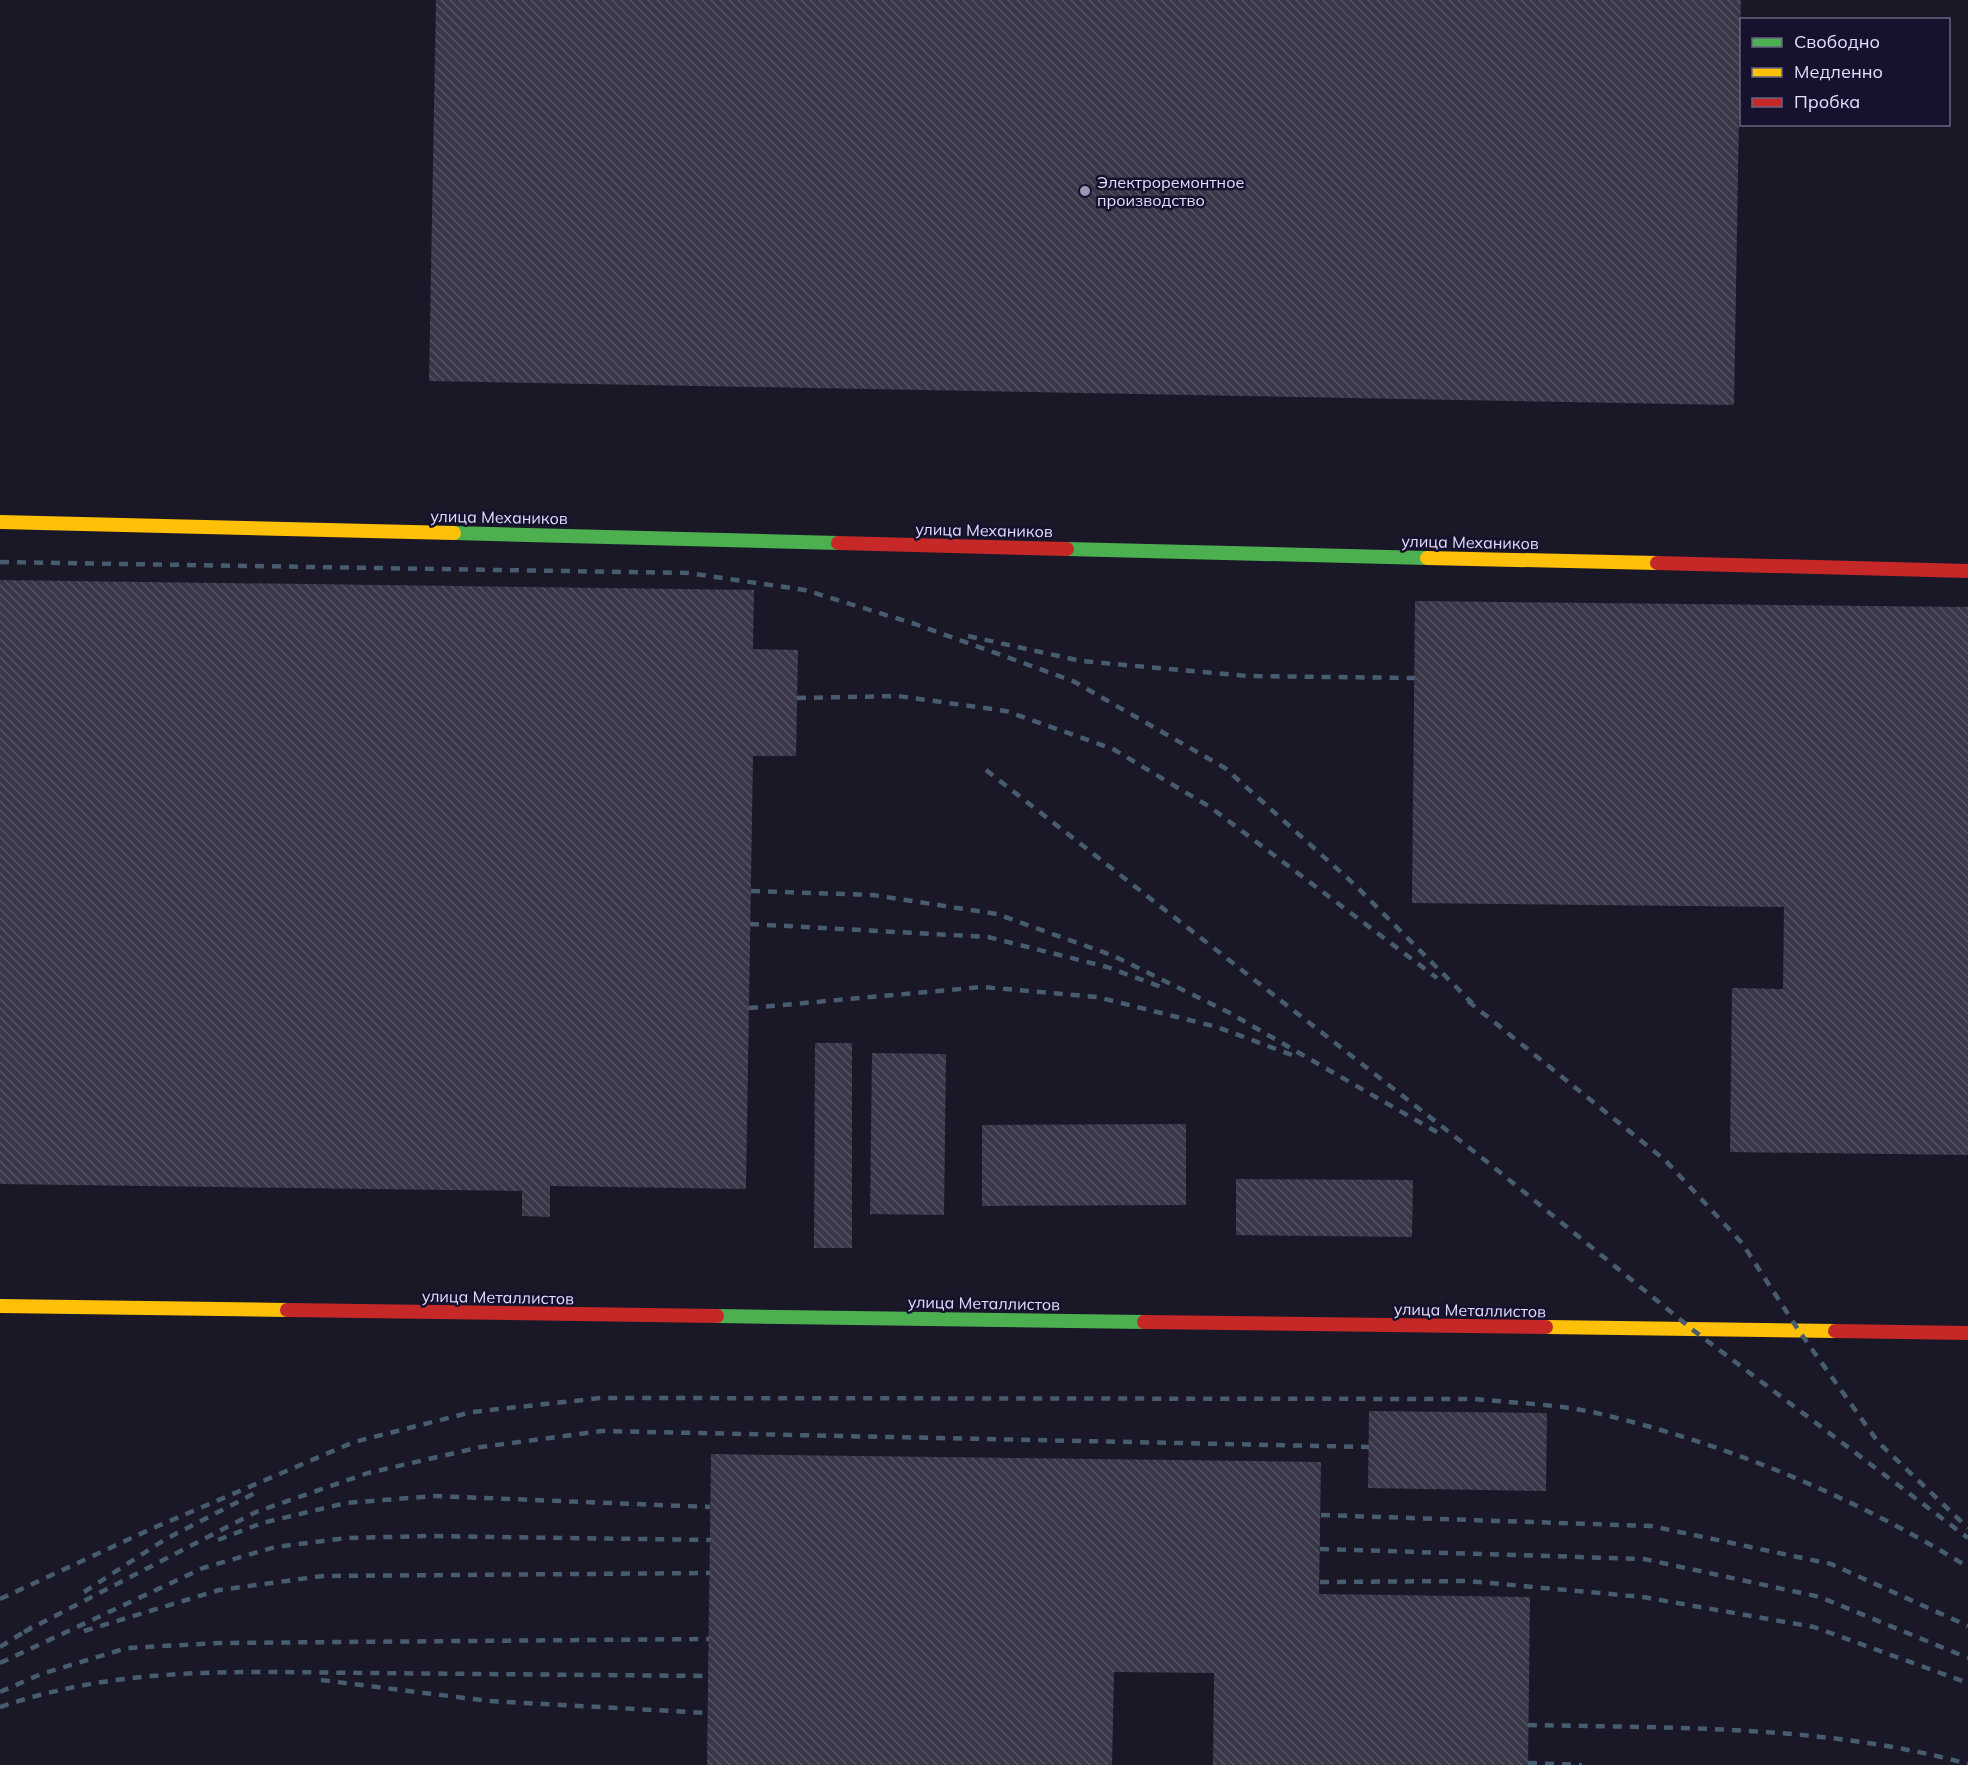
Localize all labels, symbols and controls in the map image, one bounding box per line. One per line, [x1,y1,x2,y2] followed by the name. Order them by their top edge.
[1740,18,1950,126] legend
[1794,30,1880,53] text: Свободно
[1794,60,1883,83] text: Медленно
[1794,90,1860,113] text: Пробка
[1097,172,1244,210] place label: Электроремонтное производство
[1078,184,1092,198] marker: Электроремонтное производство
[430,506,568,528] street label: улица Механиков
[915,519,1053,541] street label: улица Механиков
[1401,531,1539,553] street label: улица Механиков
[422,1286,574,1308] street label: улица Металлистов
[908,1292,1060,1314] street label: улица Металлистов
[1394,1299,1546,1321] street label: улица Металлистов

